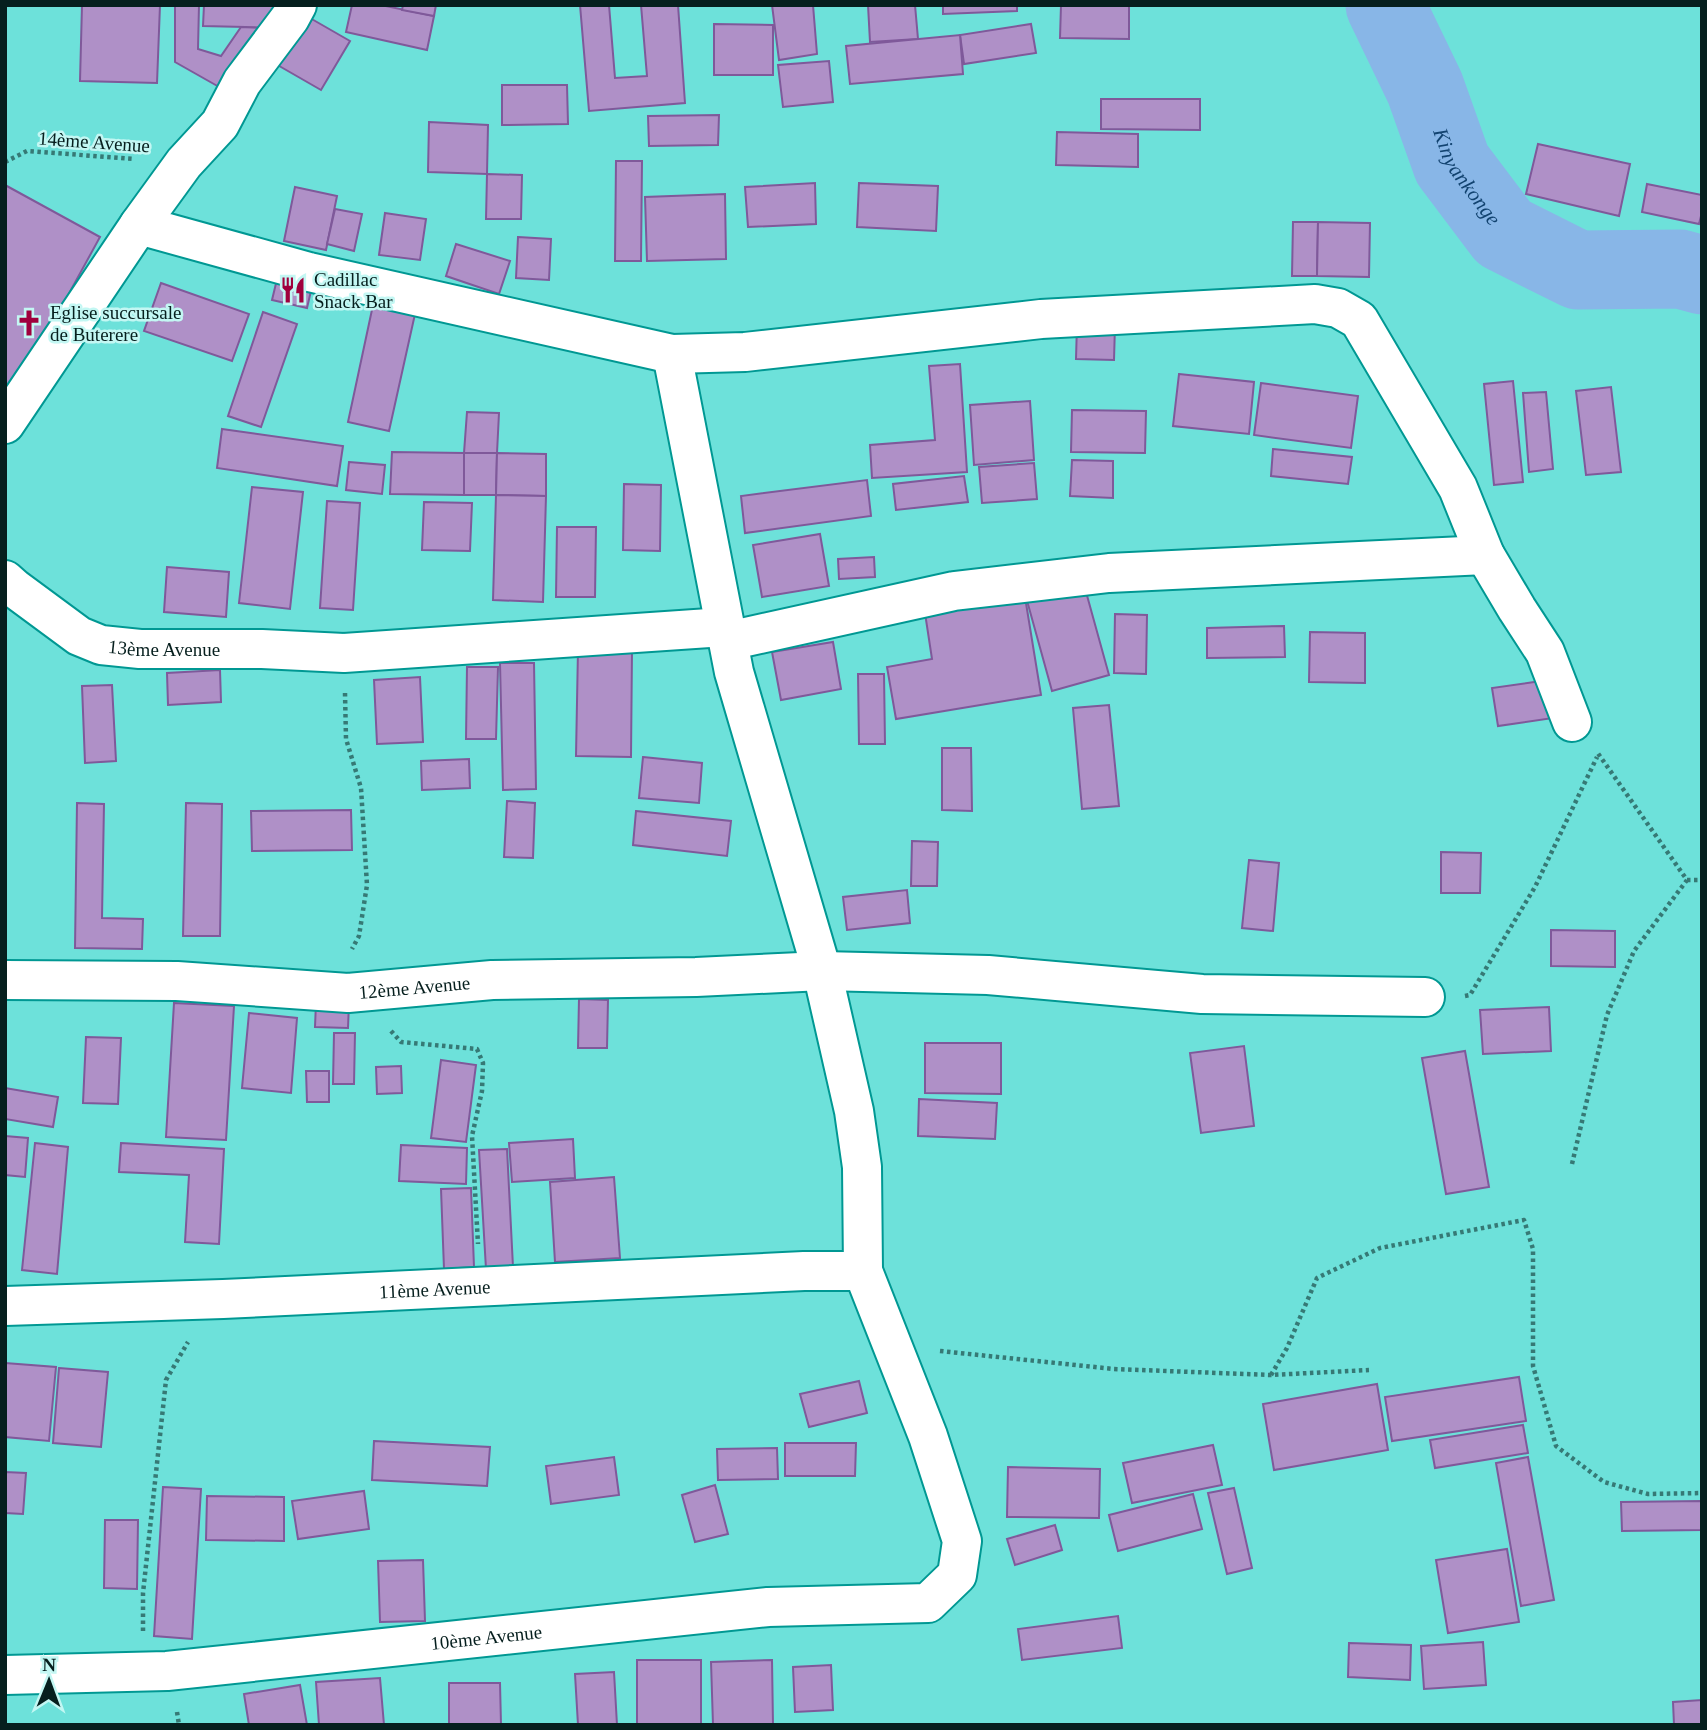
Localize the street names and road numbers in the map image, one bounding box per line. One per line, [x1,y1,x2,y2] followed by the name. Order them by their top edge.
[37,128,151,156] street label: 14ème Avenue
[107,635,220,660] street label: 13ème Avenue
[358,972,471,1003] street label: 12ème Avenue
[379,1276,491,1302] street label: 11ème Avenue
[429,1621,543,1653] street label: 10ème Avenue

